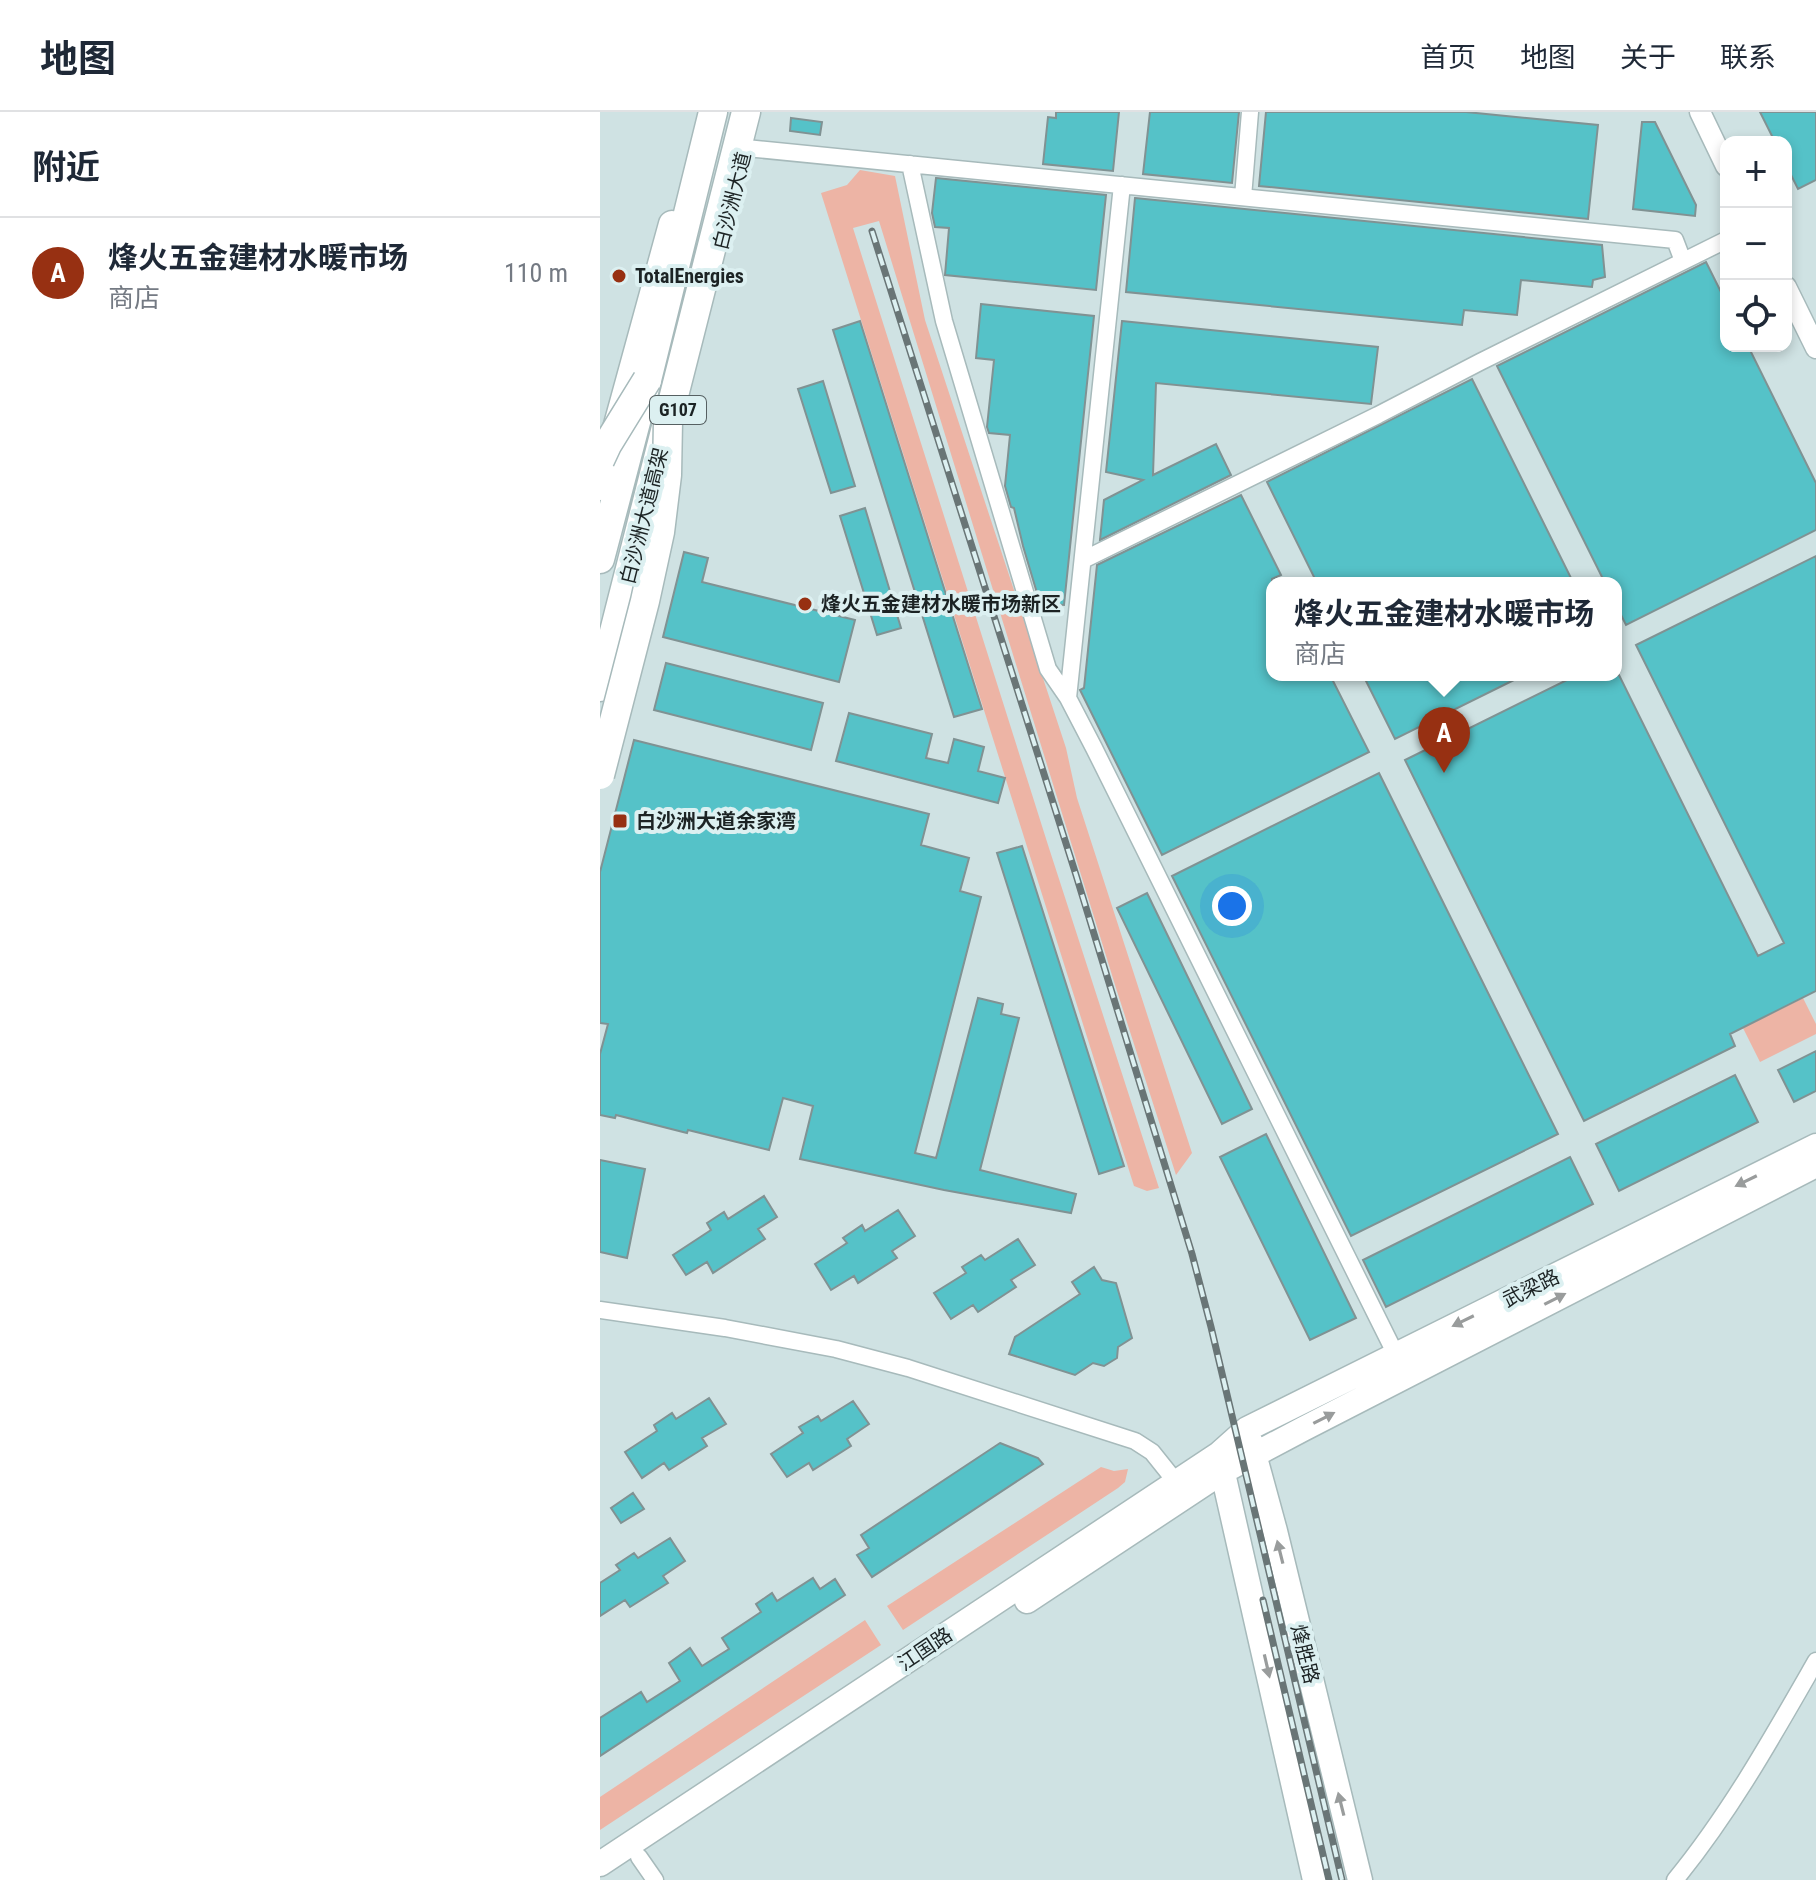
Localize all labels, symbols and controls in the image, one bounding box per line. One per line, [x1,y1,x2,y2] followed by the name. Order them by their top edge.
[40,37,116,81] text: 地图
[1420,41,1476,74] text: 首页
[1520,41,1576,74] text: 地图
[1620,41,1676,74] text: 关于
[1720,41,1776,74] text: 联系
[1720,136,1792,352] map controls
[1720,136,1792,208] button: +
[32,147,100,187] text: 附近
[708,150,756,252] street label: 白沙洲大道
[1720,208,1792,280] button: −
[108,240,408,275] text: 烽火五金建材水暖市场
[50,258,66,288] text: A
[504,258,568,288] text: 110 m
[635,264,744,288] place label: TotalEnergies
[610,267,628,285] marker: TotalEnergies
[1720,280,1792,352] button: locate
[108,283,160,313] text: 商店
[650,396,706,424] road number: G107
[615,445,673,587] street label: 白沙洲大道高架
[1266,577,1622,681] popup
[821,592,1061,616] place label: 烽火五金建材水暖市场新区
[796,595,814,613] marker: 烽火五金建材水暖市场新区
[1294,596,1594,631] text: 烽火五金建材水暖市场
[1294,639,1346,669] text: 商店
[1418,707,1470,773] pin: A
[636,809,796,833] place label: 白沙洲大道余家湾
[611,812,629,830] marker: 白沙洲大道余家湾
[1212,886,1252,926] your location
[1735,1174,1758,1187] one-way arrow
[1499,1264,1563,1312] street label: 武梁路
[1544,1293,1567,1306] one-way arrow
[1452,1315,1475,1328] one-way arrow
[1312,1411,1335,1424] one-way arrow
[1273,1539,1286,1564] one-way arrow
[893,1622,957,1676] street label: 江国路
[1286,1622,1324,1686] street label: 烽胜路
[1261,1654,1274,1679] one-way arrow
[1335,1792,1347,1817] one-way arrow

